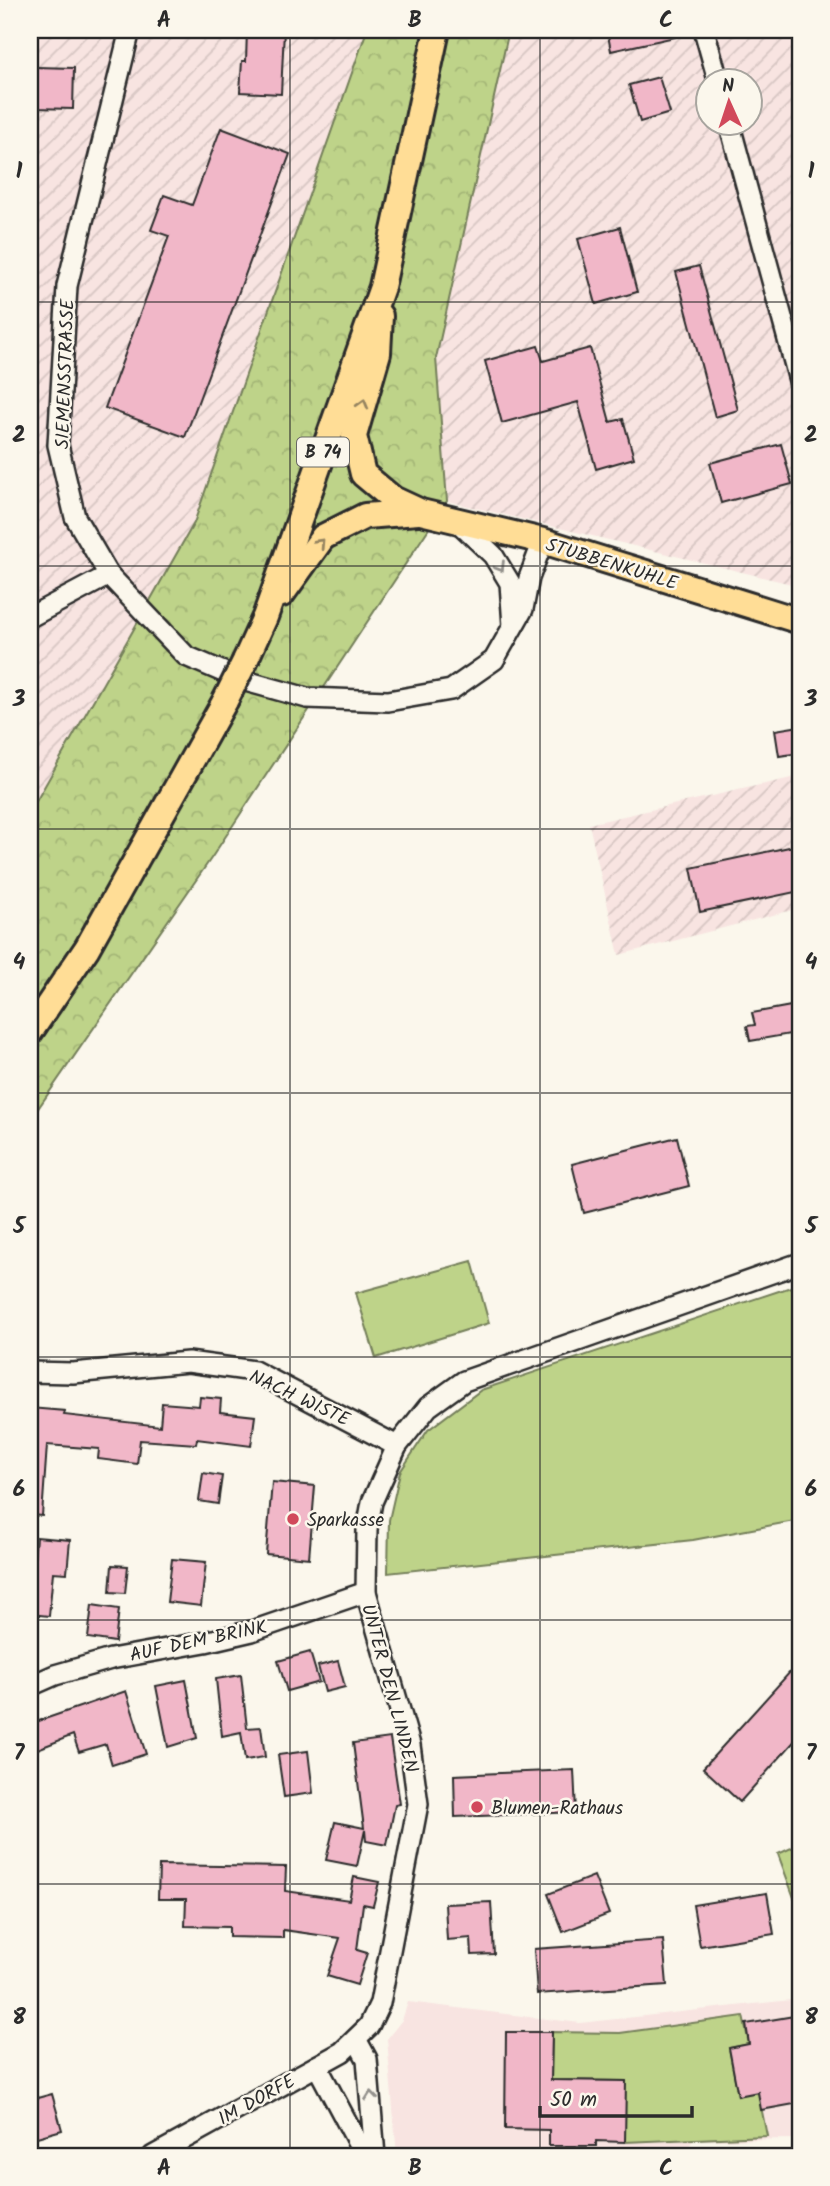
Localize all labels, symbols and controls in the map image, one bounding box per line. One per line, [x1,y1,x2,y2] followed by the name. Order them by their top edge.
[157,3,171,39] text: A
[408,3,422,39] text: B
[659,3,673,39] text: C
[694,66,764,136] north arrow
[721,72,735,102] text: N
[16,154,23,190] text: 1
[808,154,815,190] text: 1
[48,298,84,450] street label: SIEMENSSTRASSE
[354,399,369,411] one-way arrow
[12,418,26,454] text: 2
[804,418,818,454] text: 2
[297,438,349,466] road number: B 74
[542,531,682,599] street label: STUBBENKUHLE
[312,538,324,551] one-way arrow
[492,559,505,572] one-way arrow
[12,682,26,718] text: 3
[804,682,818,718] text: 3
[13,945,26,981] text: 4
[805,945,818,981] text: 4
[12,1209,27,1245] text: 5
[804,1209,819,1245] text: 5
[244,1362,355,1436] street label: NACH WISTE
[13,1472,25,1508] text: 6
[805,1472,817,1508] text: 6
[307,1506,384,1536] place label: Sparkasse
[285,1511,301,1527] marker: Sparkasse
[352,1601,426,1776] street label: UNTER DEN LINDEN
[127,1613,271,1671] street label: AUF DEM BRINK
[14,1736,26,1772] text: 7
[806,1736,818,1772] text: 7
[491,1794,623,1824] place label: Blumen-Rathaus
[469,1799,485,1815] marker: Blumen-Rathaus
[12,2000,26,2036] text: 8
[804,2000,818,2036] text: 8
[213,2067,302,2134] street label: IM DORFE
[540,2074,692,2118] scale bar
[550,2084,597,2117] text: 50 m
[364,2090,379,2101] one-way arrow
[157,2151,171,2186] text: A
[408,2151,422,2186] text: B
[659,2151,673,2186] text: C

